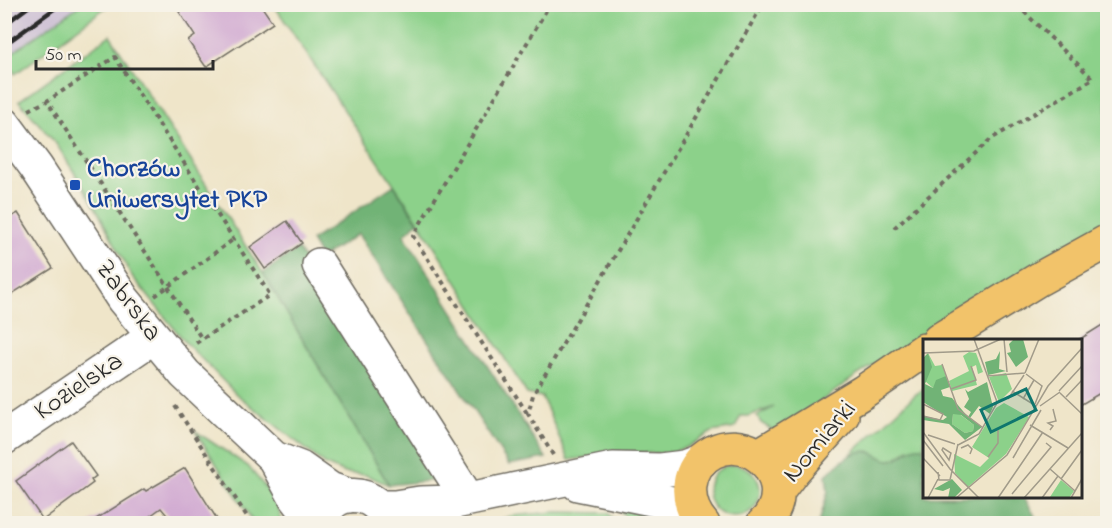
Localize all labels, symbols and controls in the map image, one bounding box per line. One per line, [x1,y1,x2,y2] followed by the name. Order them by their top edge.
[36,33,213,71] scale bar
[45,43,82,69] text: 50 m
[87,150,267,220] place label: Chorzów Uniwersytet PKP
[68,178,82,192] marker: Chorzów Uniwersytet PKP
[85,252,171,350] street label: Zabrska
[923,339,1082,498] inset map
[27,343,131,431] street label: Kozielska
[774,392,866,492] street label: Nomiarki

